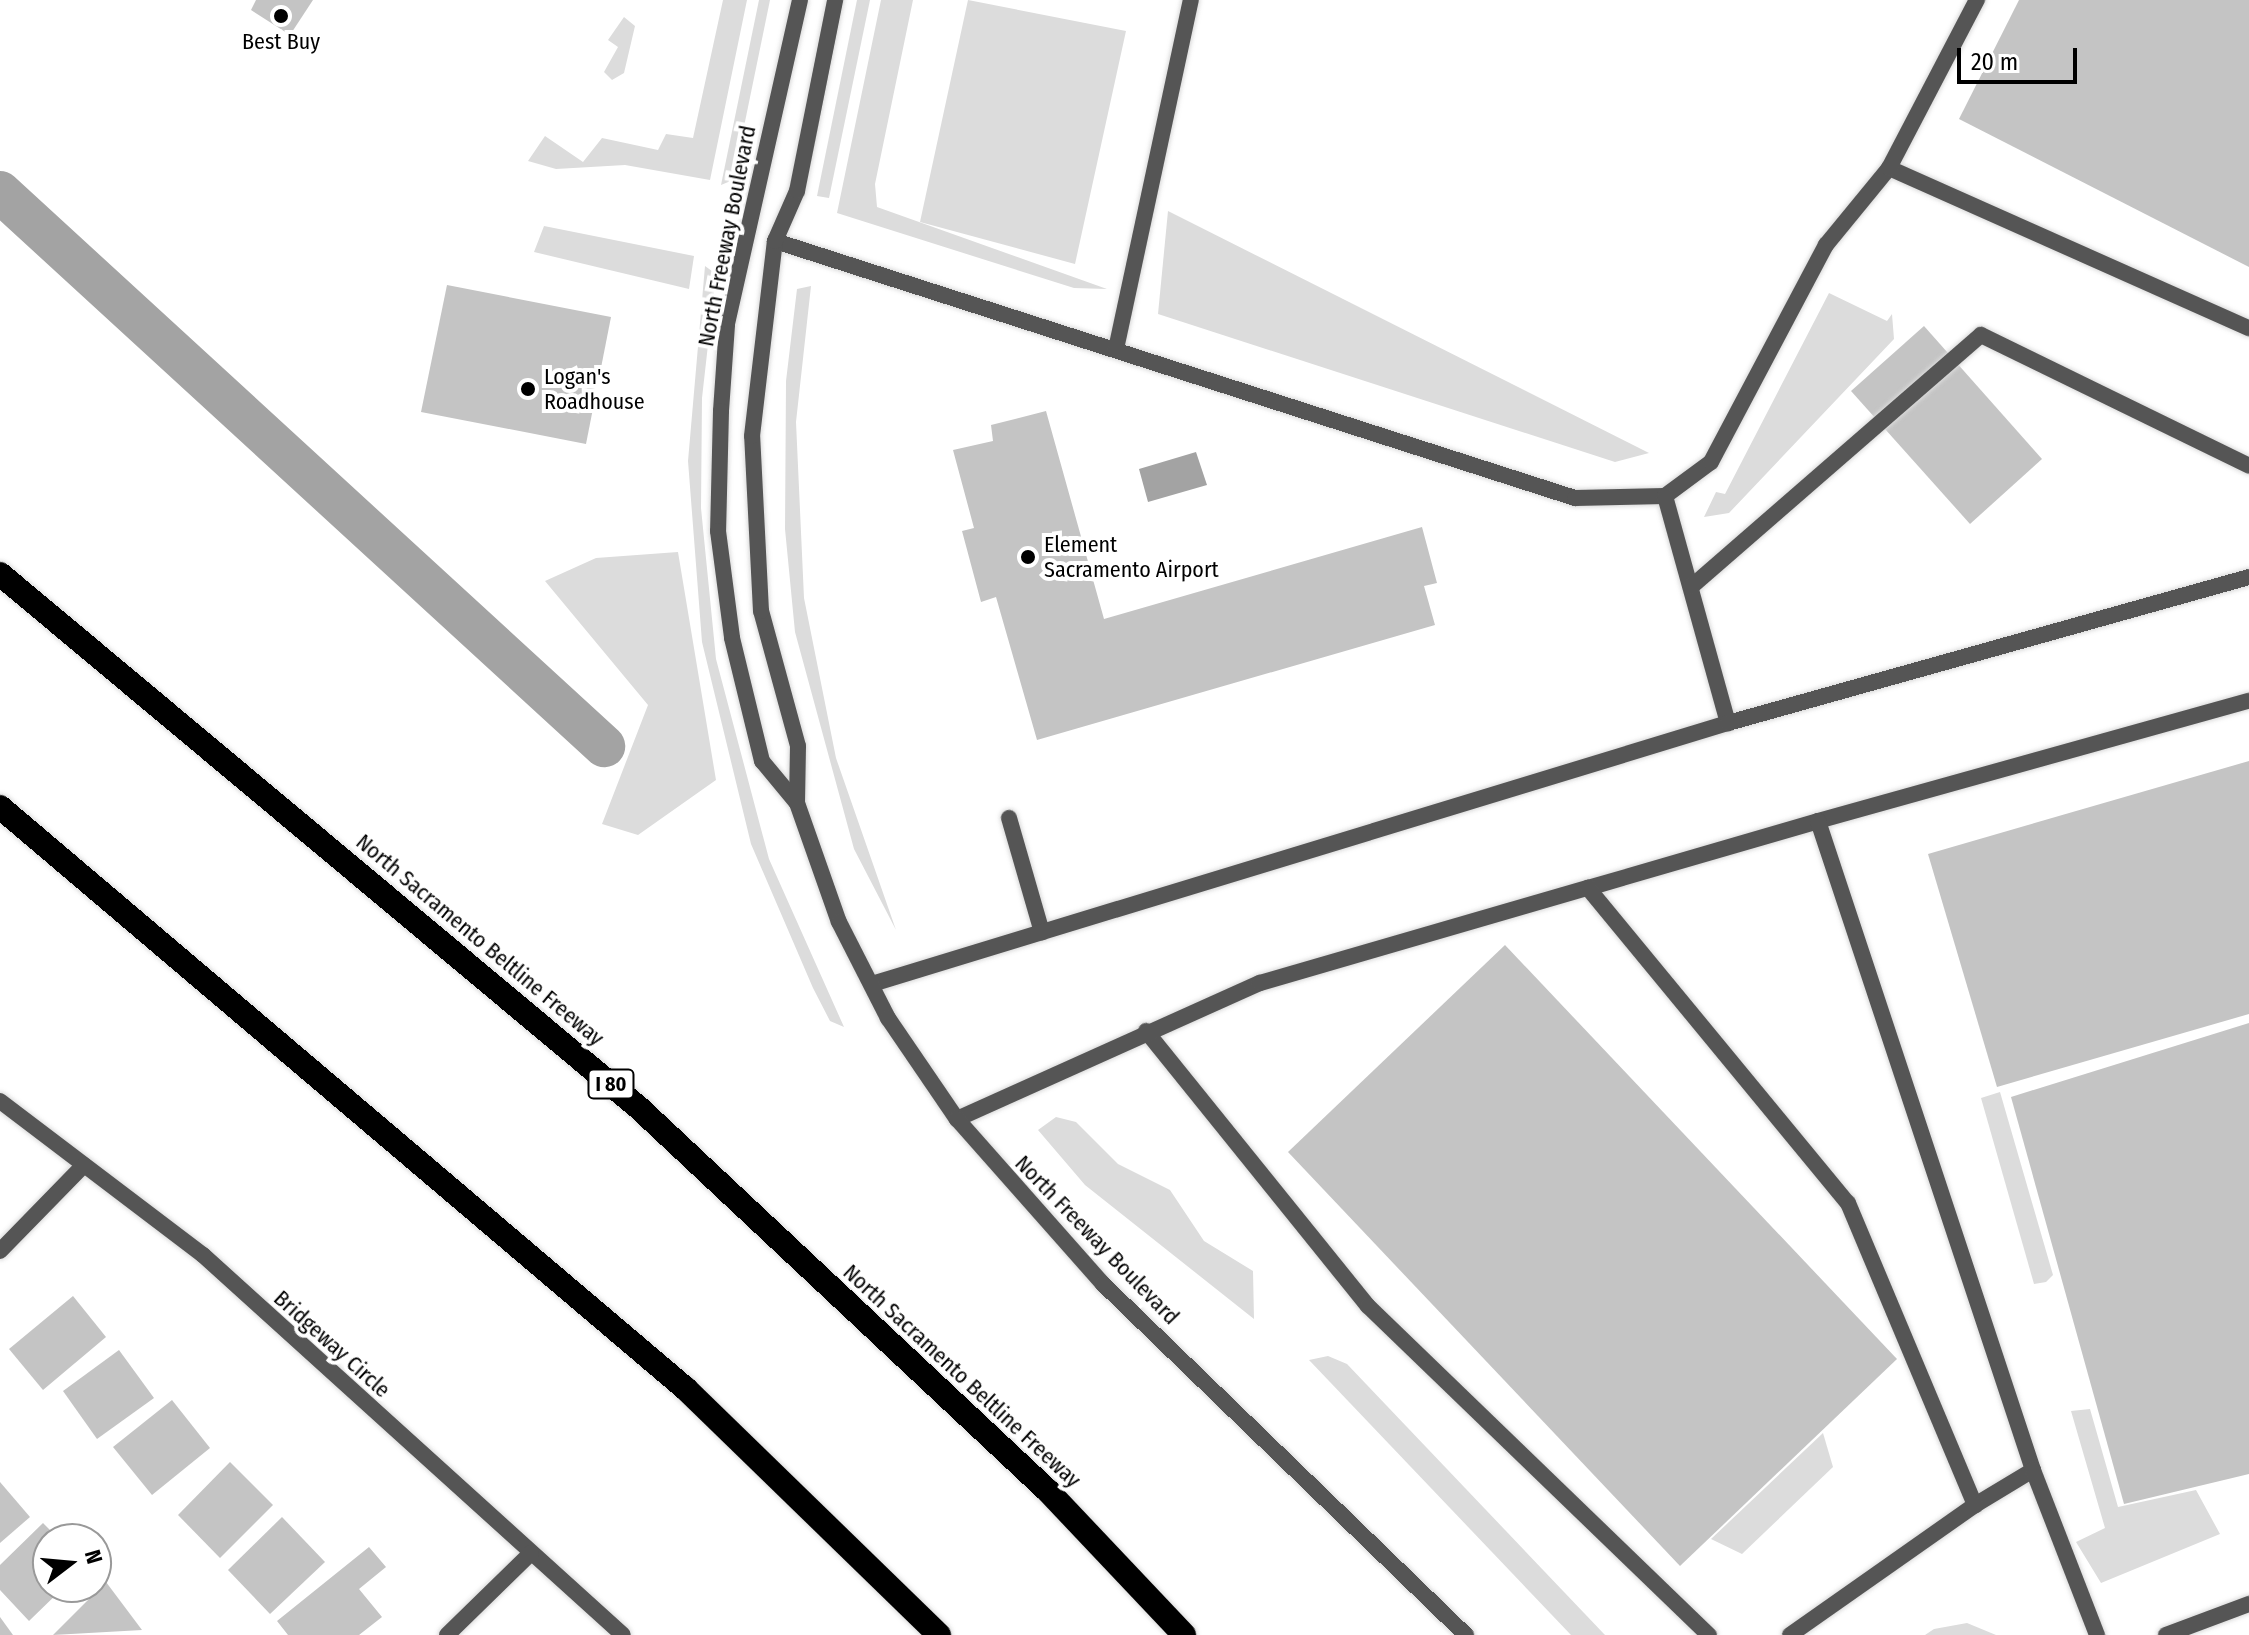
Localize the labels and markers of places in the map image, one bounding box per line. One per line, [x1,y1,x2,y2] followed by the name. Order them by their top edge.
[272,7,290,25] marker: Best Buy
[242,29,320,55] place label: Best Buy
[544,363,645,414] place label: Logan's Roadhouse
[519,380,537,398] marker: Logan's Roadhouse
[1044,531,1219,582] place label: Element Sacramento Airport
[1019,548,1037,566] marker: Element Sacramento Airport

